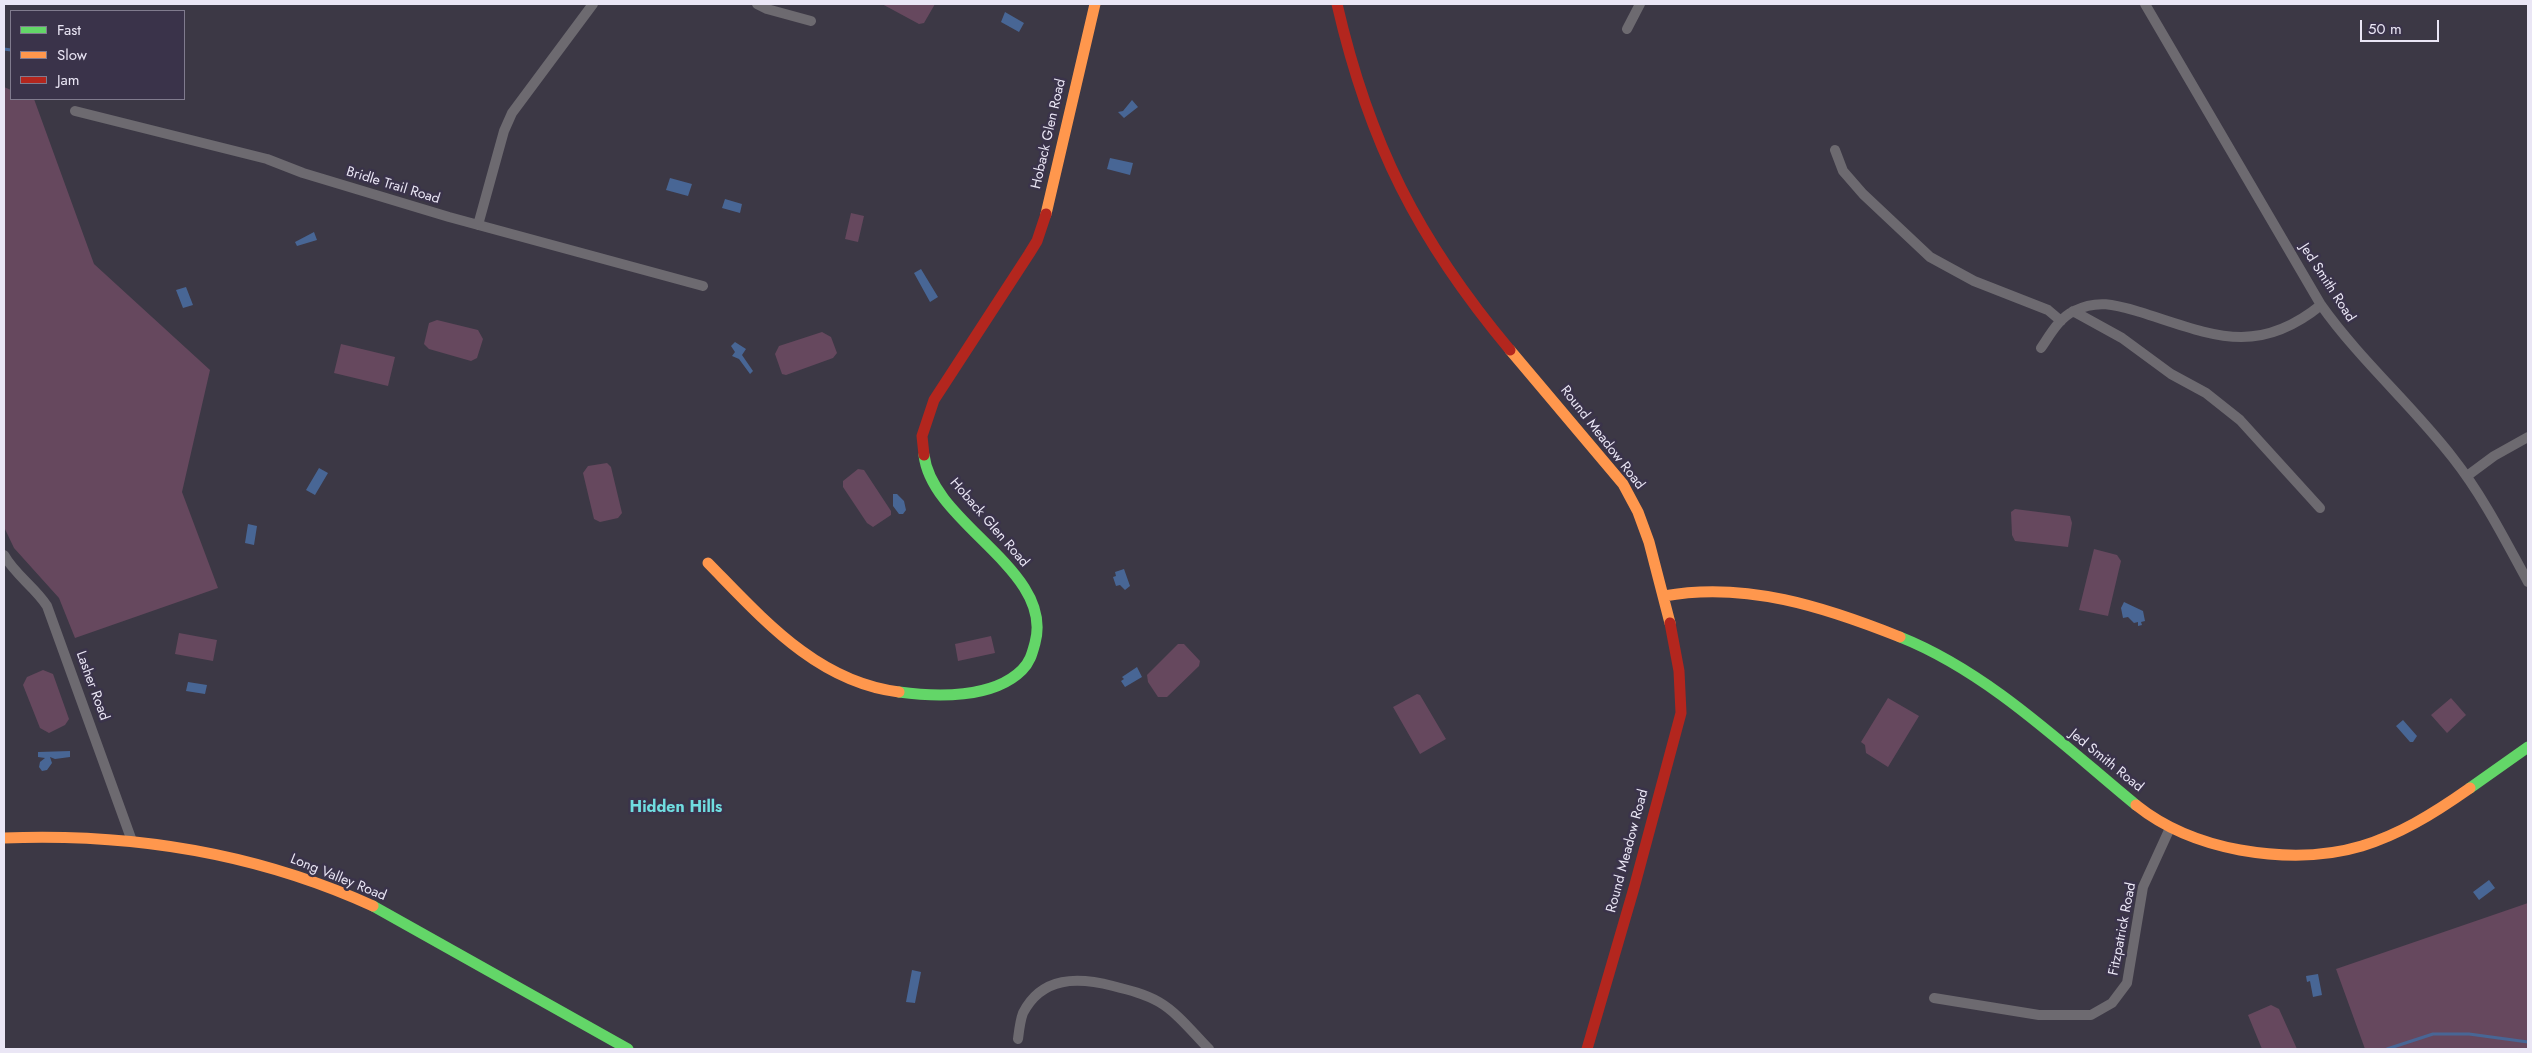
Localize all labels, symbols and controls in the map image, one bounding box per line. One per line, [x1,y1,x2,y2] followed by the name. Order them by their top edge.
[10,10,185,100] legend
[2362,10,2441,42] scale bar
[2368,18,2402,40] text: 50 m
[57,19,81,41] text: Fast
[57,44,87,66] text: Slow
[57,69,80,91] text: Jam
[1028,77,1070,191] street label: Hoback Glen Road
[344,164,442,208] street label: Bridle Trail Road
[2295,241,2359,325] street label: Jed Smith Road
[1556,383,1648,493] street label: Round Meadow Road
[946,475,1032,571] street label: Hoback Glen Road
[72,649,112,723] street label: Lasher Road
[2066,726,2146,796] street label: Jed Smith Road
[1603,787,1653,915] street label: Round Meadow Road
[630,798,722,818] district label: Hidden Hills
[288,851,388,905] street label: Long Valley Road
[2106,881,2140,977] street label: Fitzpatrick Road

